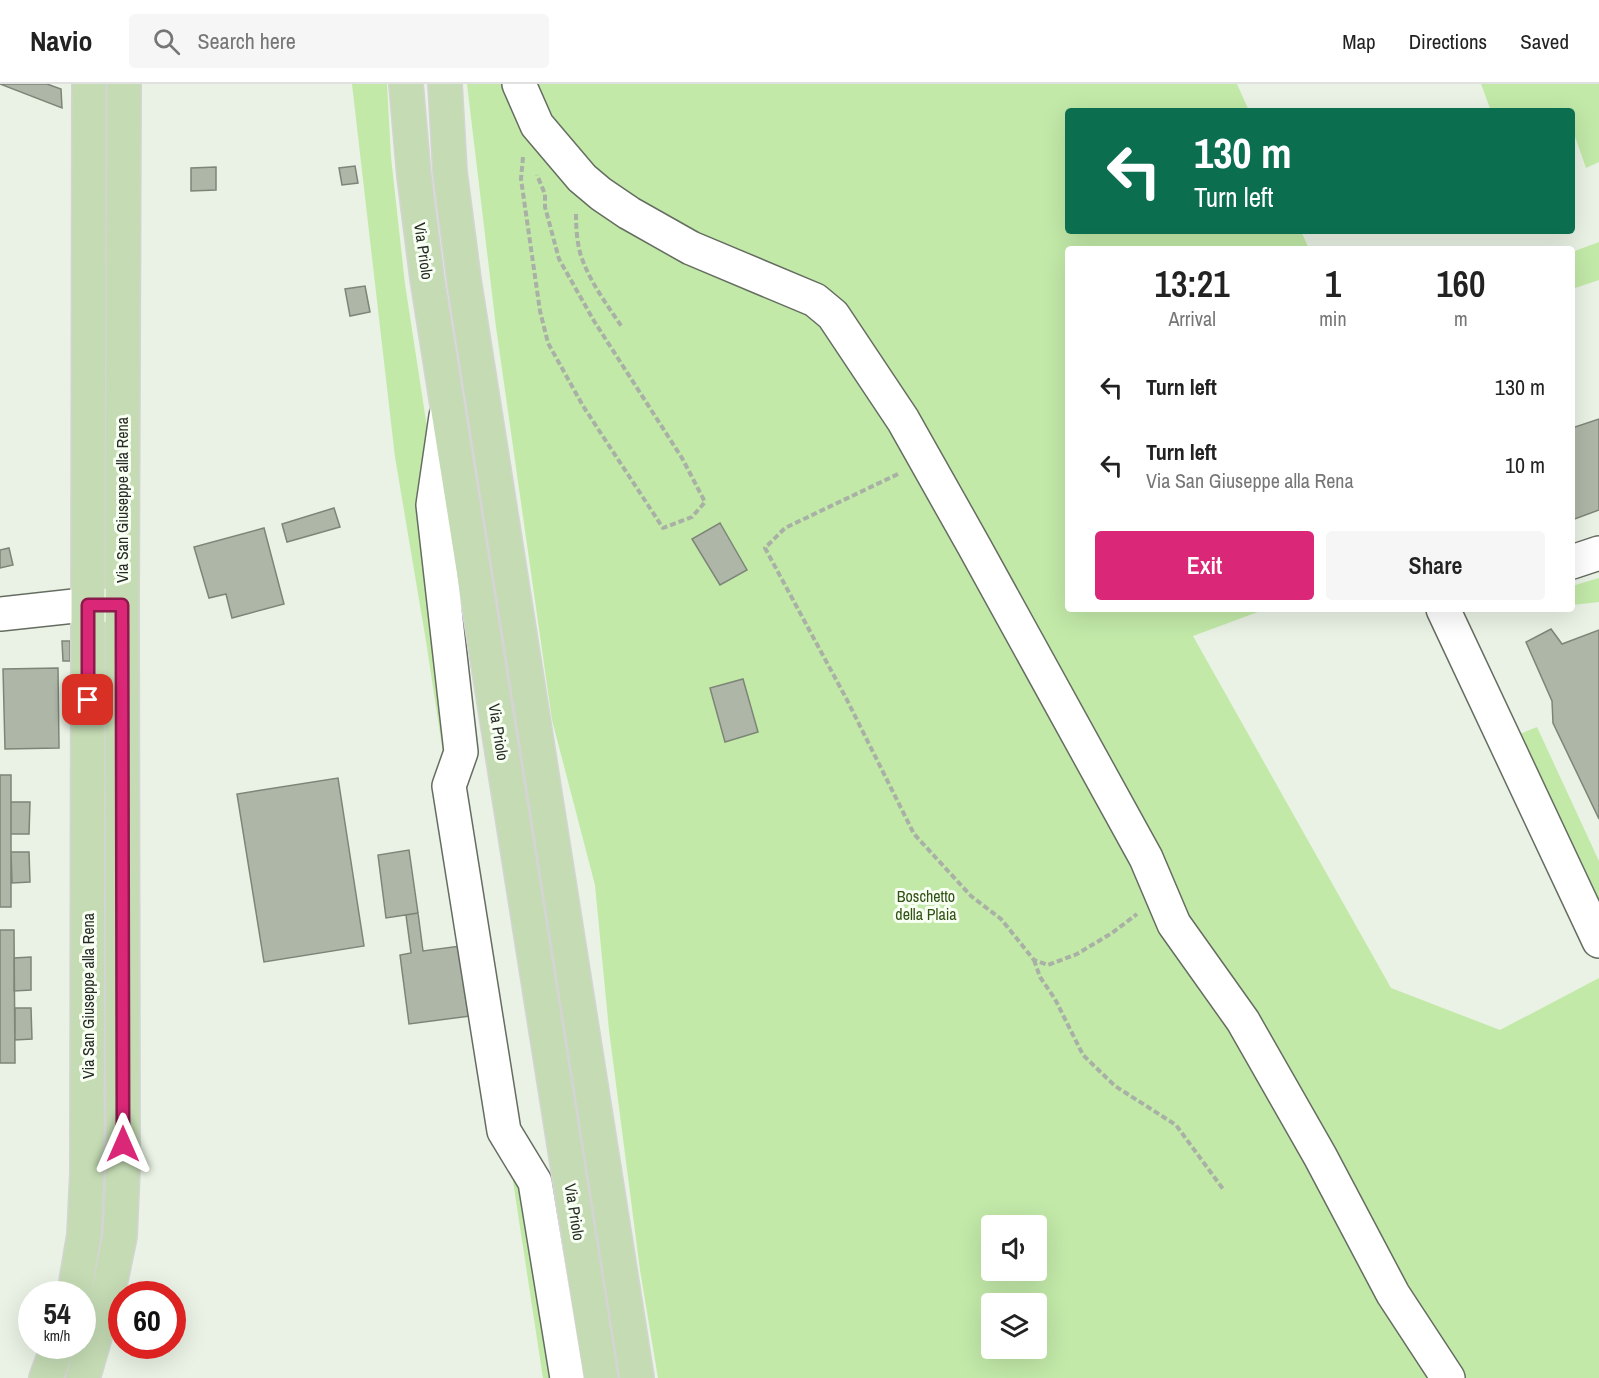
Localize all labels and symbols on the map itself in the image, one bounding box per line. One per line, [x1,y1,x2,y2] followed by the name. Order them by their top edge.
[409,221,439,281] street label: Via Priolo
[111,416,133,583] street label: Via San Giuseppe alla Rena
[62,674,113,725] pin
[484,702,514,762] street label: Via Priolo
[895,885,957,925] park label: Boschetto della Plaia
[77,912,99,1079] street label: Via San Giuseppe alla Rena
[91,1112,155,1176] position arrow
[560,1182,590,1242] street label: Via Priolo
[108,1281,186,1359] speed limit sign: 60

